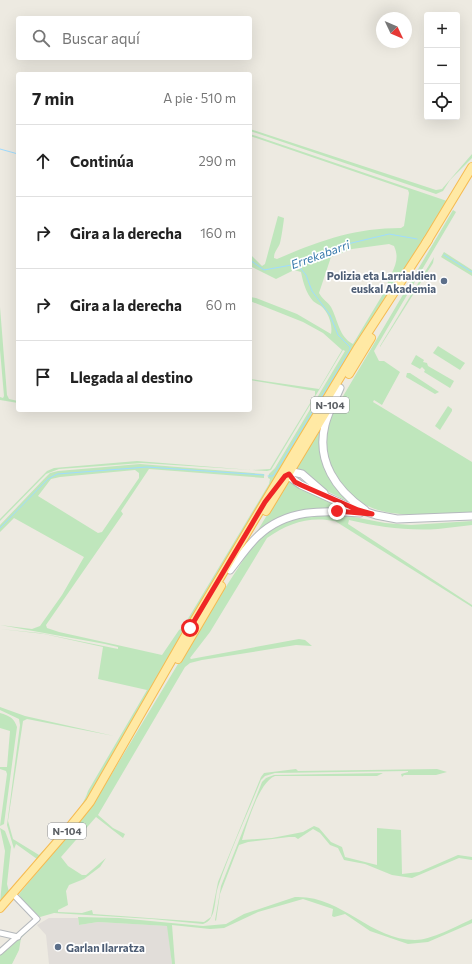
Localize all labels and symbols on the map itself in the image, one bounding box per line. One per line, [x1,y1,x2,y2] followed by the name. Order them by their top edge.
[376,12,412,48] north arrow
[289,237,352,271] water label: Errekabarri
[327,269,436,295] place label: Polizia eta Larrialdien euskal Akademia
[439,276,449,286] marker: Polizia eta Larrialdien euskal Akademia
[311,397,349,413] road number: N-104
[328,502,346,520] route end
[181,619,199,637] route start
[48,823,86,839] road number: N-104
[66,941,145,954] place label: Garlan Ilarratza
[53,942,63,952] marker: Garlan Ilarratza

